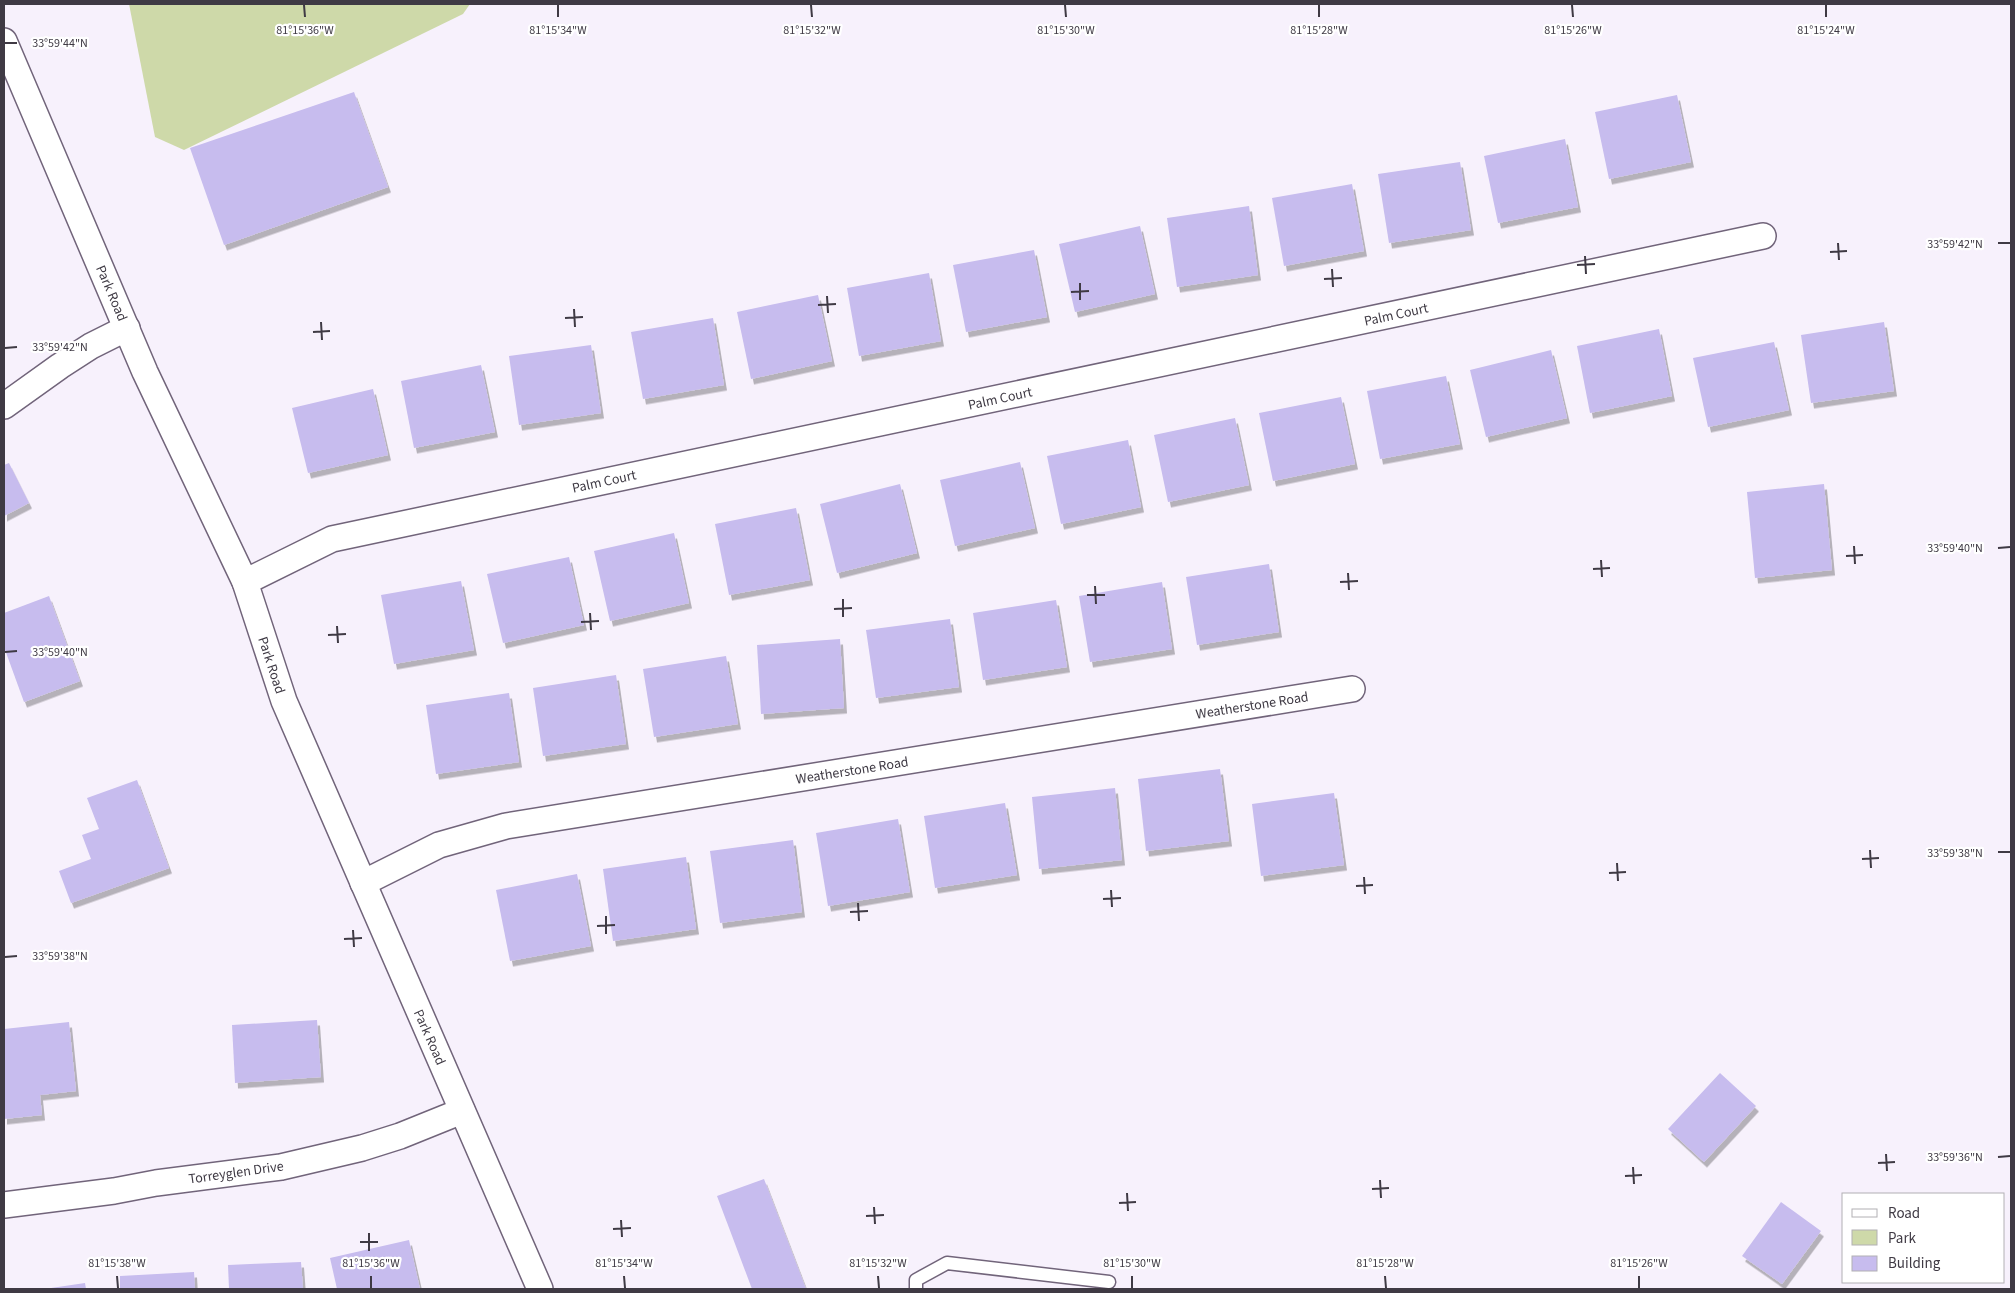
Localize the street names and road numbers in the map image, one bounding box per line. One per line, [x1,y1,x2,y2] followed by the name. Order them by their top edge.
[90,262,132,324] street label: Park Road
[1362,298,1430,332] street label: Palm Court
[966,382,1034,416] street label: Palm Court
[570,465,638,499] street label: Palm Court
[252,634,290,696] street label: Park Road
[1194,687,1310,725] street label: Weatherstone Road
[794,752,910,790] street label: Weatherstone Road
[408,1006,450,1068] street label: Park Road
[187,1156,285,1190] street label: Torreyglen Drive

